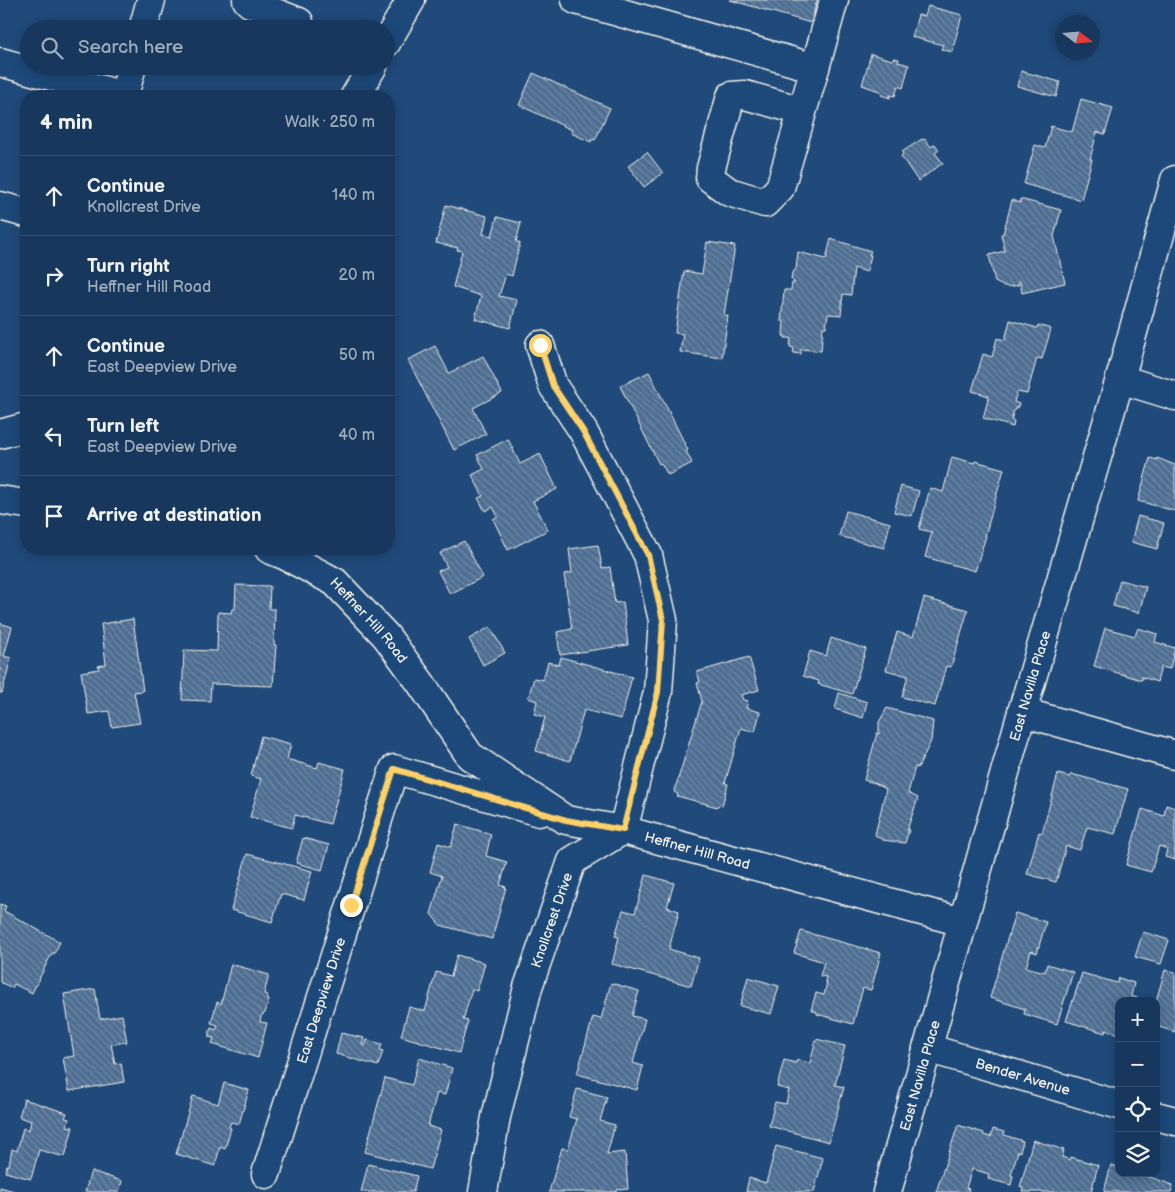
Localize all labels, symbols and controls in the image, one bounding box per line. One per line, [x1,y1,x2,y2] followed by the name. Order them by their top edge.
[1055,15,1100,60] north arrow
[20,20,395,75] search box
[38,34,66,62] icon: search
[78,36,183,59] text: Search here
[40,110,93,135] text: 4 min
[285,113,375,132] text: Walk · 250 m
[87,175,165,198] text: Continue
[40,182,68,210] icon: ahead
[332,186,375,205] text: 140 m
[87,198,201,217] text: Knollcrest Drive
[87,255,170,278] text: Turn right
[40,262,68,290] icon: right
[339,266,375,285] text: 20 m
[87,278,211,297] text: Heffner Hill Road
[529,334,552,357] route start
[87,335,165,358] text: Continue
[40,342,68,370] icon: ahead
[339,346,375,365] text: 50 m
[87,358,237,377] text: East Deepview Drive
[87,415,159,438] text: Turn left
[40,422,68,450] icon: left
[338,426,375,445] text: 40 m
[87,438,237,457] text: East Deepview Drive
[40,502,68,530] icon: arrive
[87,504,262,527] text: Arrive at destination
[327,574,411,666] street label: Heffner Hill Road
[1006,629,1054,743] street label: East Navilla Place
[643,828,752,873] street label: Heffner Hill Road
[527,870,576,970] street label: Knollcrest Drive
[340,894,363,917] route end
[293,935,349,1066] street label: East Deepview Drive
[1115,997,1160,1177] map controls
[1115,997,1160,1042] button: +
[896,1018,943,1133] street label: East Navilla Place
[1115,1042,1160,1087] button: −
[973,1054,1072,1099] street label: Bender Avenue
[1115,1087,1160,1132] button: locate
[1115,1132,1160,1177] button: layers

